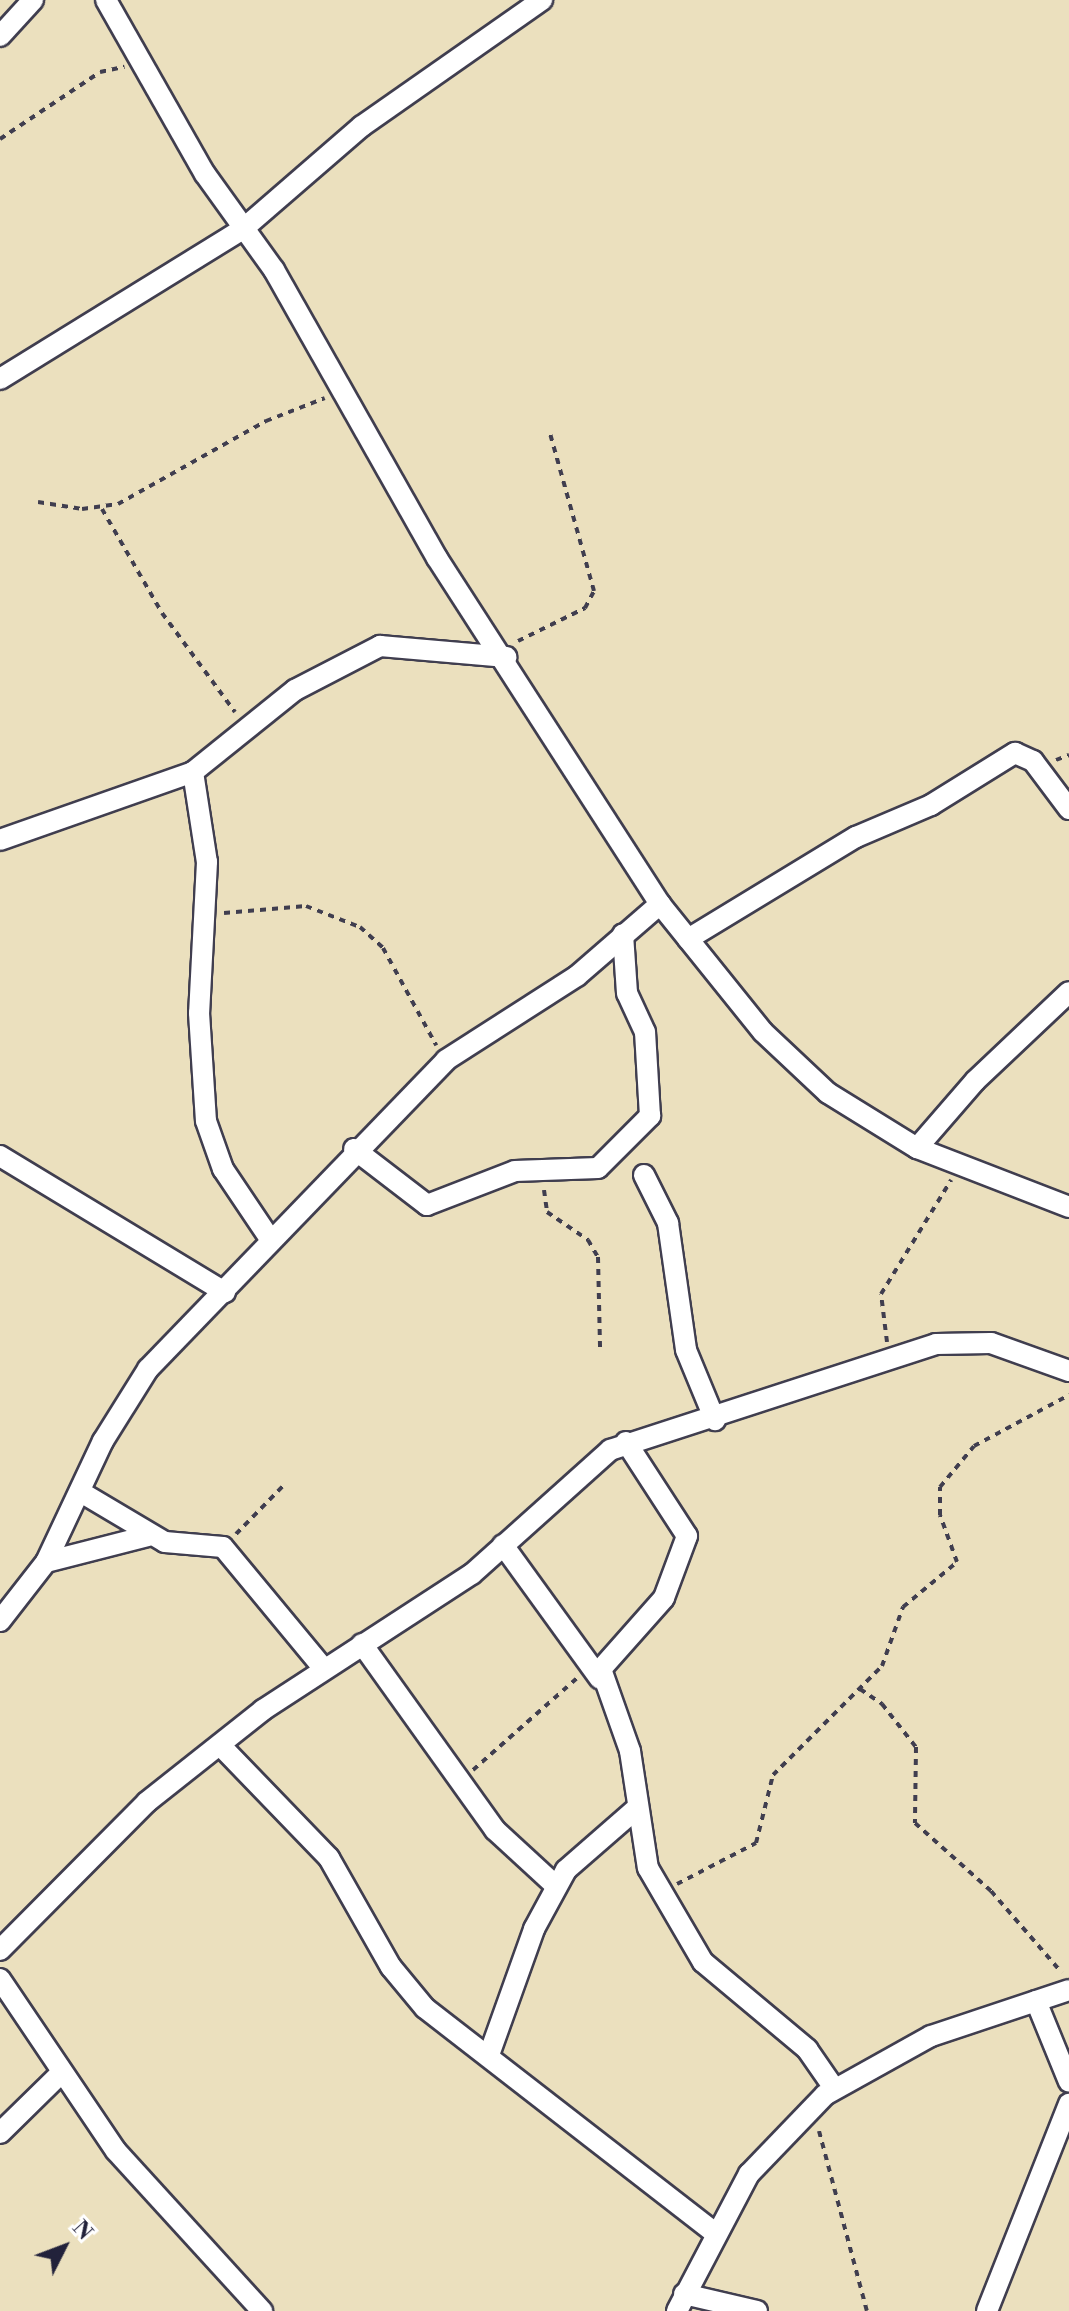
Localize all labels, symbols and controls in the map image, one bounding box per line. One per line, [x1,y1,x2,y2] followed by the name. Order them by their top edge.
[24,2207,104,2287] north arrow
[66,2215,98,2246] text: N

